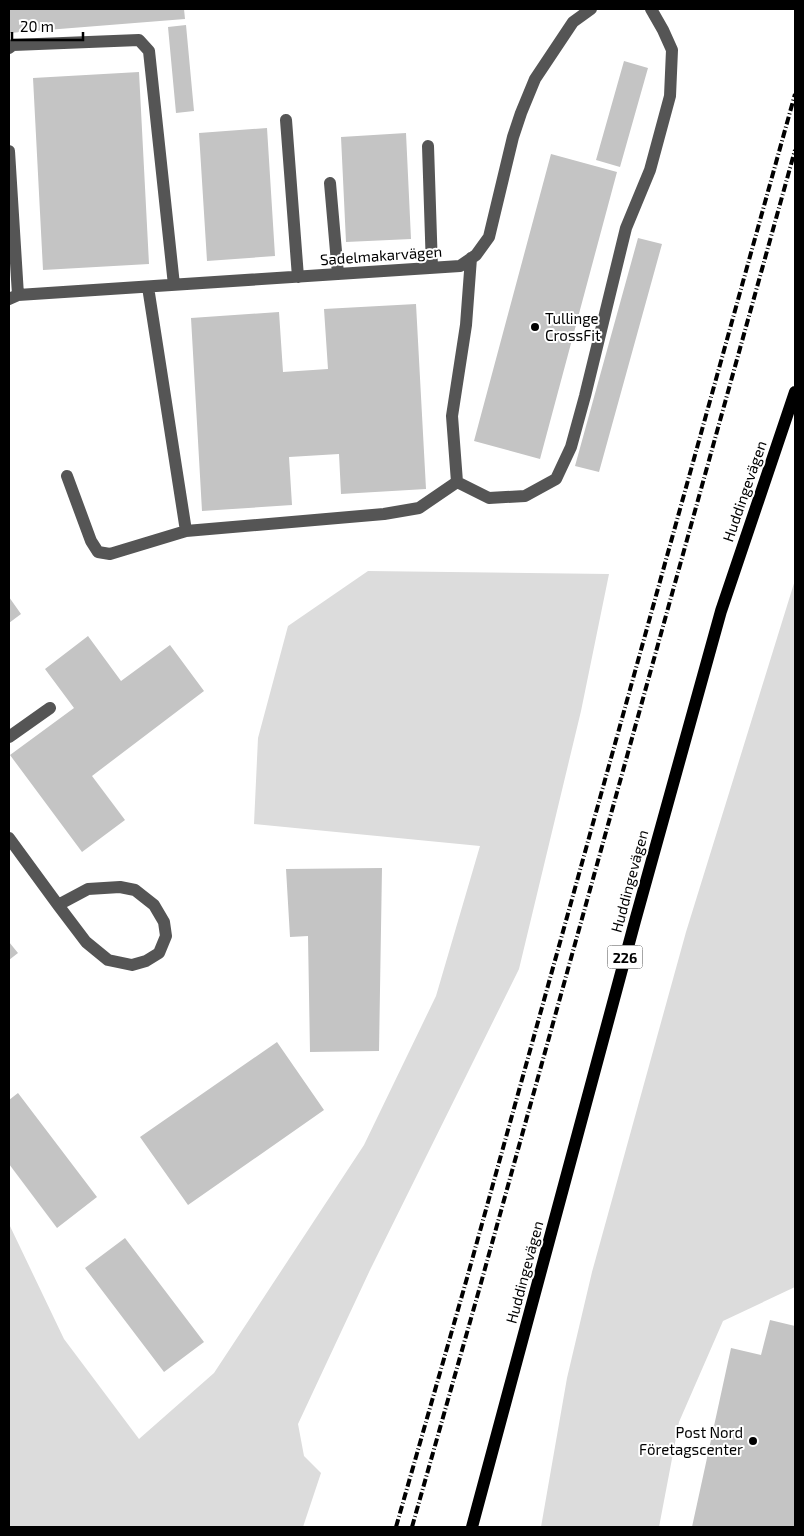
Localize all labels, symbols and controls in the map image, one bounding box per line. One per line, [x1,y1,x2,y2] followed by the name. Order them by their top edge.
[12,10,84,42] scale bar
[20,17,54,35] text: 20 m
[319,242,443,268] street label: Sadelmakarvägen
[545,309,601,344] place label: Tullinge CrossFit
[529,321,541,333] marker: Tullinge CrossFit
[718,438,770,544] street label: Huddingevägen
[607,828,651,934] street label: Huddingevägen
[608,946,642,969] road number: 226
[502,1219,546,1325] street label: Huddingevägen
[639,1423,743,1458] place label: Post Nord Företagscenter
[747,1435,759,1447] marker: Post Nord Företagscenter

